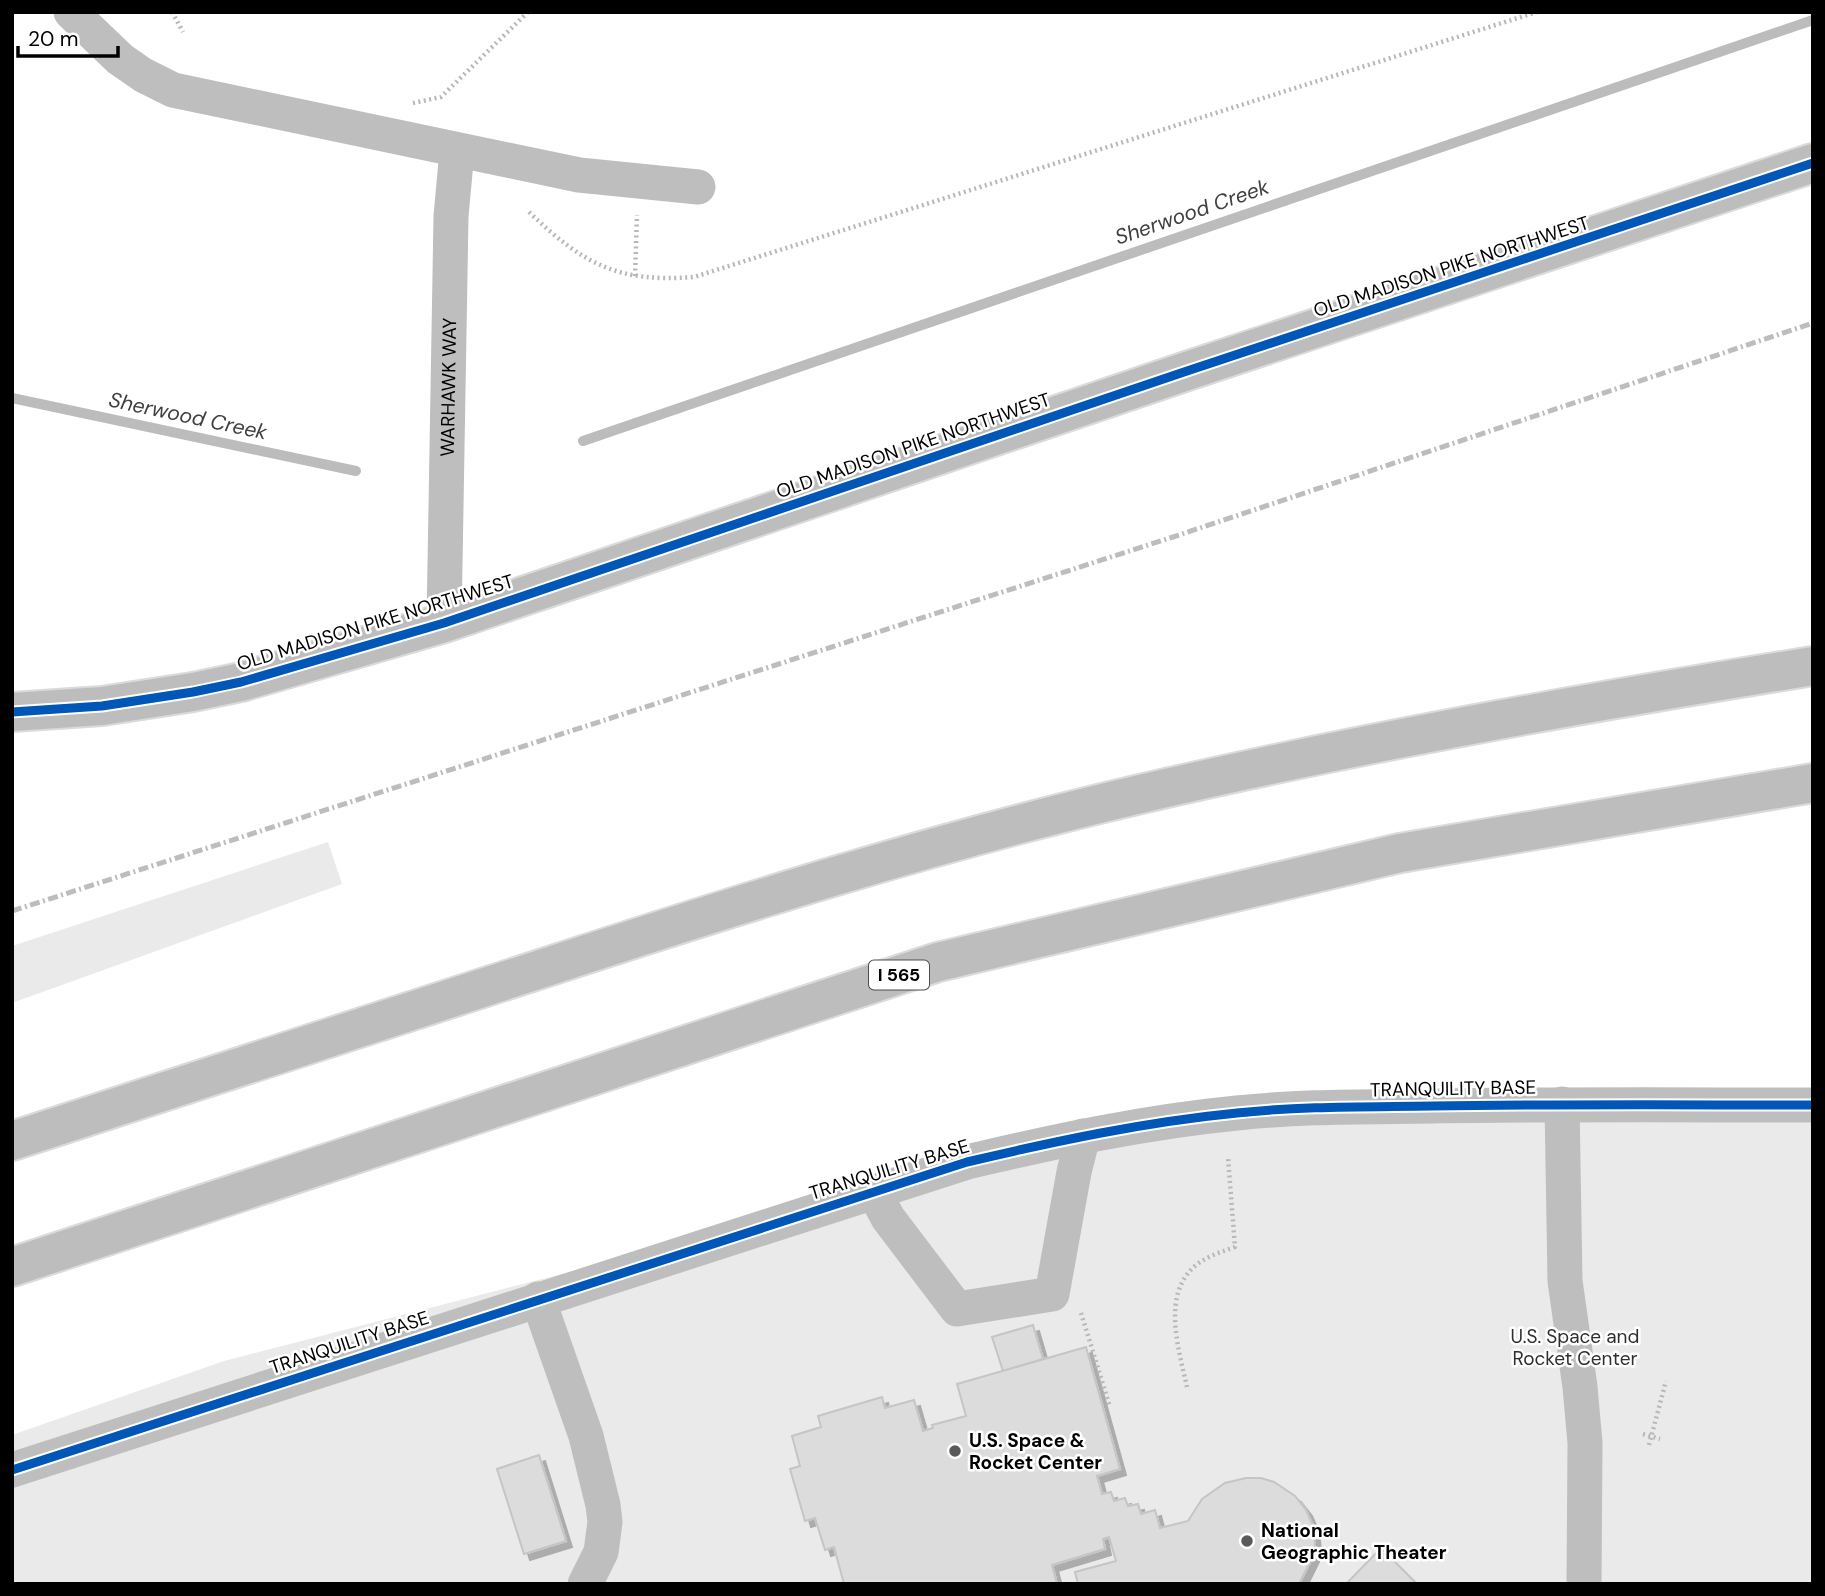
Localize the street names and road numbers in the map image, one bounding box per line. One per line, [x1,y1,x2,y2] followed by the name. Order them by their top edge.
[1310,210,1592,323] street label: OLD MADISON PIKE NORTHWEST
[435,317,462,457] street label: WARHAWK WAY
[773,387,1054,504] street label: OLD MADISON PIKE NORTHWEST
[234,568,517,677] street label: OLD MADISON PIKE NORTHWEST
[869,960,929,990] road number: I 565
[1370,1075,1536,1102] street label: TRANQUILITY BASE
[806,1133,972,1206] street label: TRANQUILITY BASE
[266,1305,432,1380] street label: TRANQUILITY BASE

